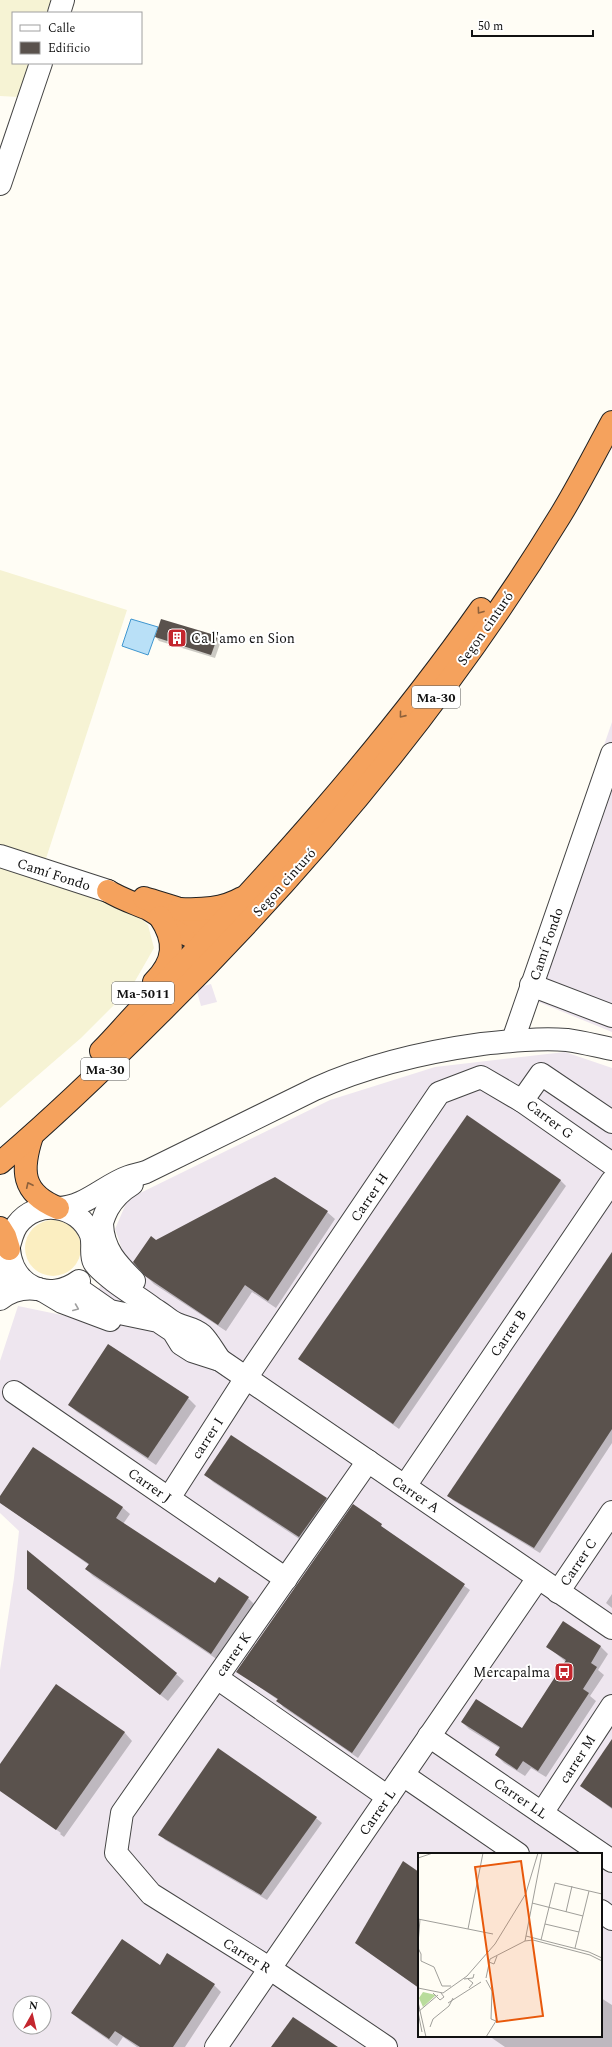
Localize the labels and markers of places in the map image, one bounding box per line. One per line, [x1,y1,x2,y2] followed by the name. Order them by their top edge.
[166,627,188,649] building icon: Ca l'amo en Sion
[191,628,295,649] place label: Ca l'amo en Sion
[553,1661,575,1683] bus stop icon: Mercapalma
[473,1662,550,1683] place label: Mercapalma

